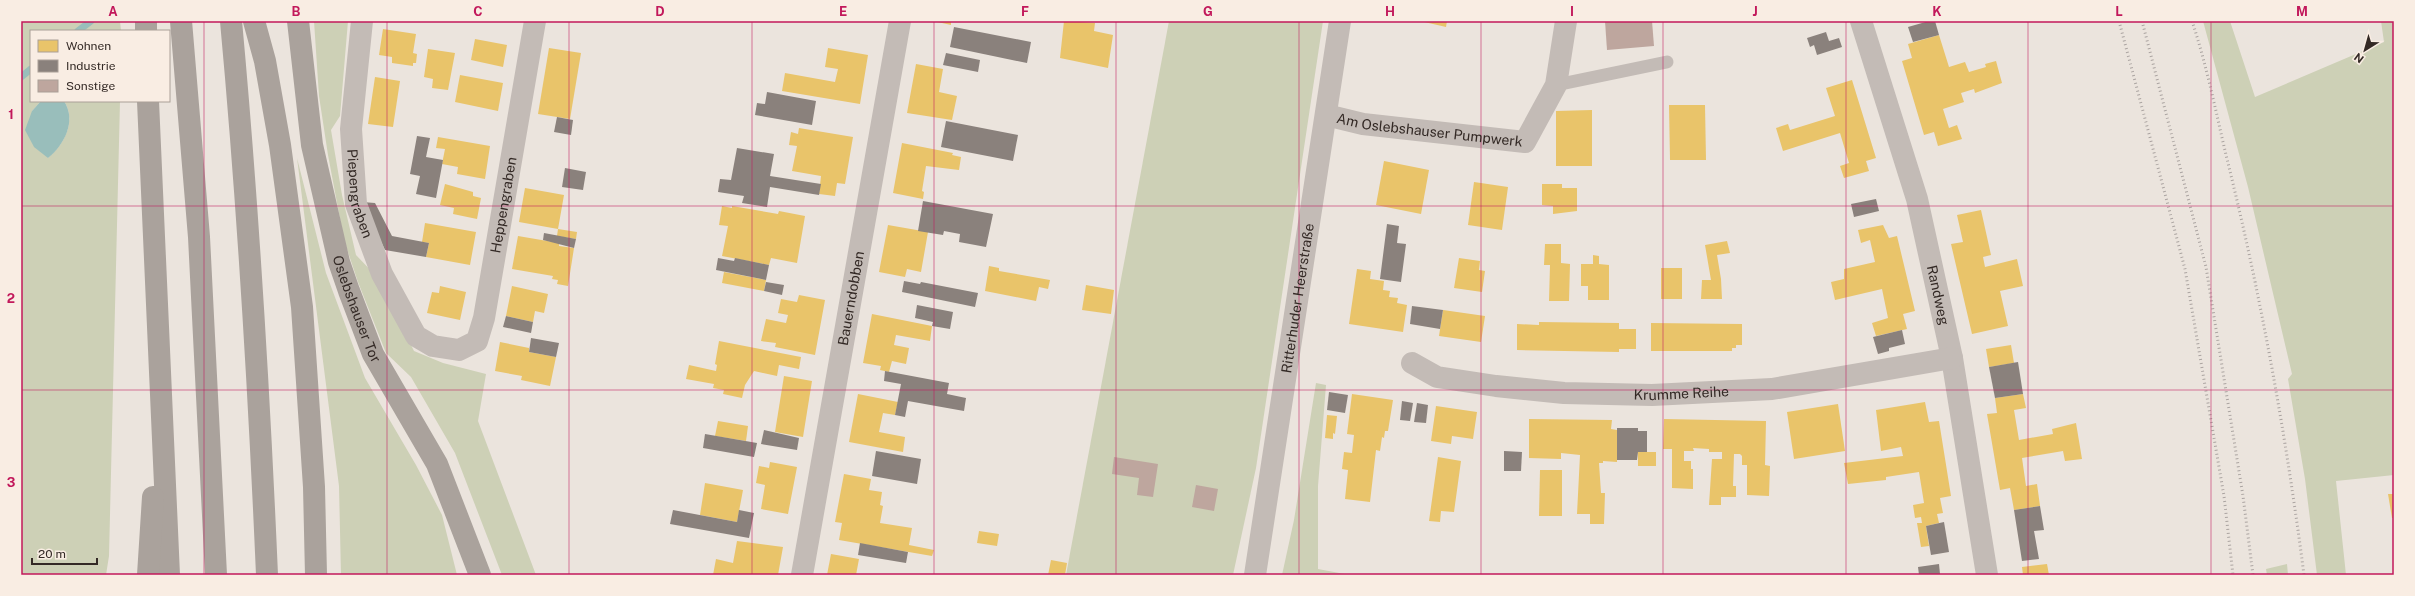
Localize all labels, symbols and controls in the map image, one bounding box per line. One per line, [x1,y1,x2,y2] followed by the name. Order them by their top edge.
[108,4,118,19] text: A
[292,4,301,19] text: B
[473,4,483,19] text: C
[655,4,665,19] text: D
[839,4,847,19] text: E
[1021,4,1029,19] text: F
[1203,4,1213,19] text: G
[1385,4,1395,19] text: H
[1570,4,1574,19] text: I
[1752,4,1758,19] text: J
[1932,4,1942,19] text: K
[2115,4,2123,19] text: L
[2296,4,2308,19] text: M
[30,30,170,102] legend
[2345,30,2385,70] north arrow
[66,39,111,53] text: Wohnen
[2352,51,2366,65] text: N
[66,59,116,73] text: Industrie
[66,79,116,93] text: Sonstige
[8,107,14,122] text: 1
[1335,110,1524,150] street label: Am Oslebshauser Pumpwerk
[344,148,376,240] street label: Piepengraben
[487,156,520,254] street label: Heppengraben
[1278,222,1317,374] street label: Ritterhuder Heerstraße
[835,250,867,347] street label: Bauerndobben
[330,254,384,365] street label: Oslebshauser Tor
[1924,264,1953,327] street label: Randweg
[7,291,15,306] text: 2
[1633,383,1729,403] street label: Krumme Reihe
[7,475,16,490] text: 3
[32,540,97,566] scale bar
[38,547,66,561] text: 20 m

